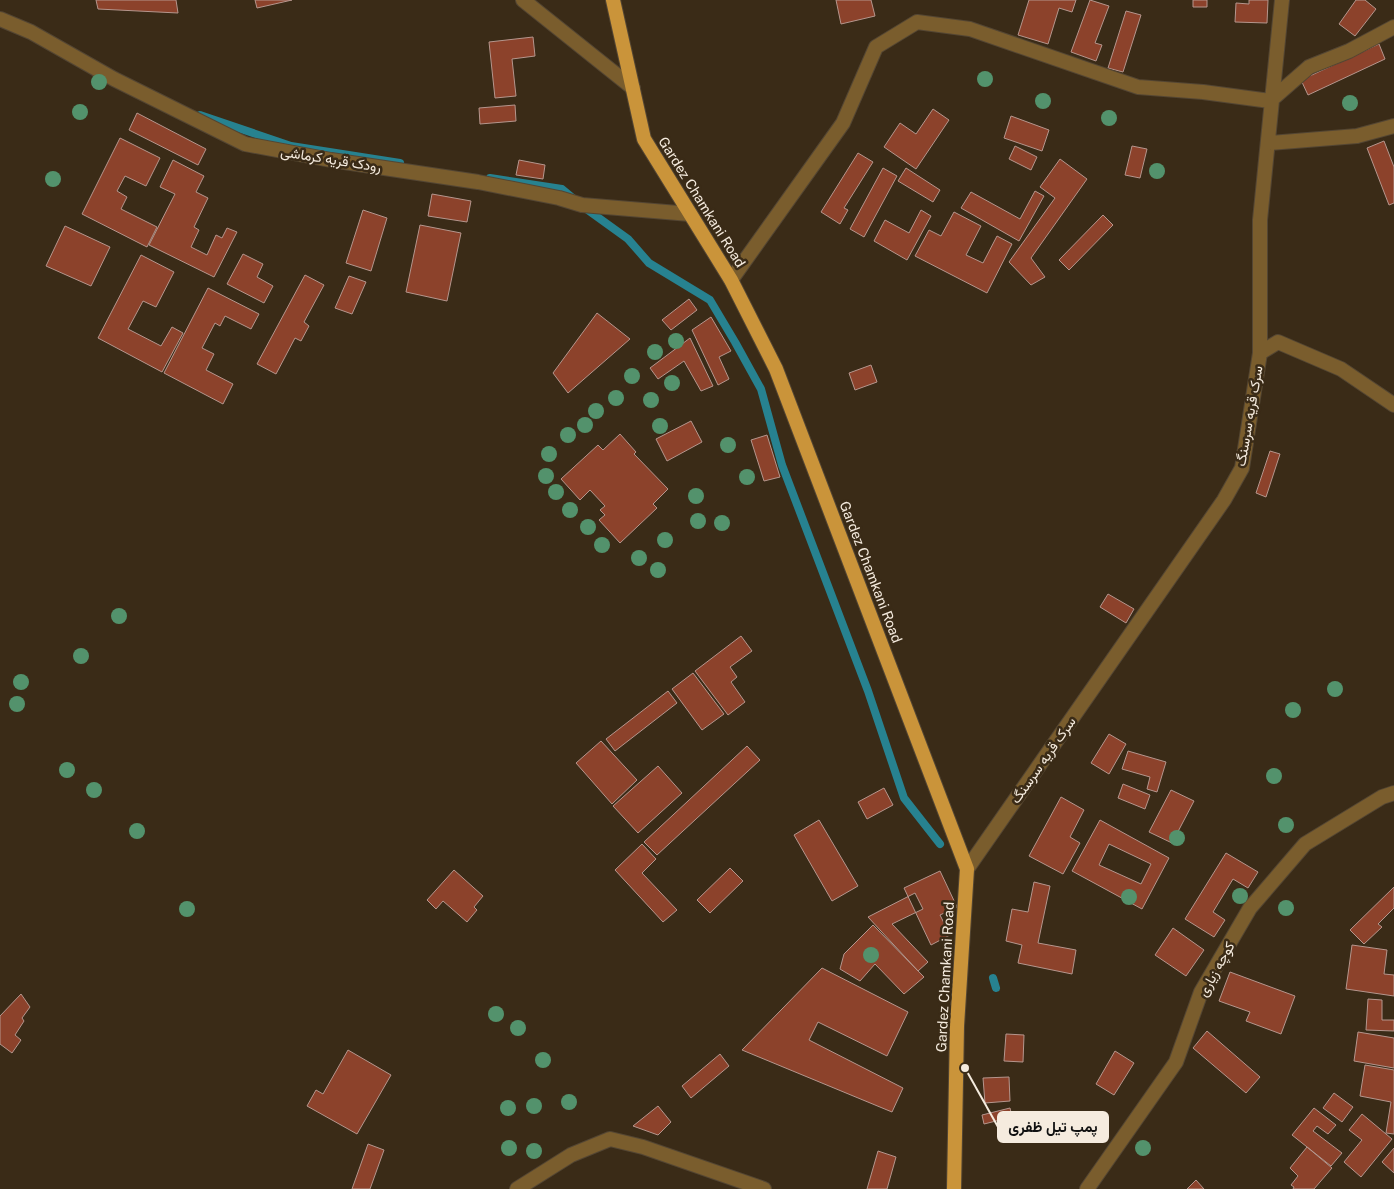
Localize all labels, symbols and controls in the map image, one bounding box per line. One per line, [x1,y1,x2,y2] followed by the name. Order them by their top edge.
[655,134,749,270] street label: Gardez Chamkani Road
[279,143,383,176] street label: رودک قریه کرماشی
[1232,364,1267,468] street label: سرک قریه سرسنگ
[837,499,905,645] street label: Gardez Chamkani Road
[1007,714,1080,807] street label: سرک قریه سرسنگ
[933,901,957,1053] street label: Gardez Chamkani Road
[1194,939,1239,1000] street label: کوچه زیاری
[998,1112,1108,1142] callout: پمپ تیل ظفری
[1008,1118,1098,1137] text: پمپ تیل ظفری

